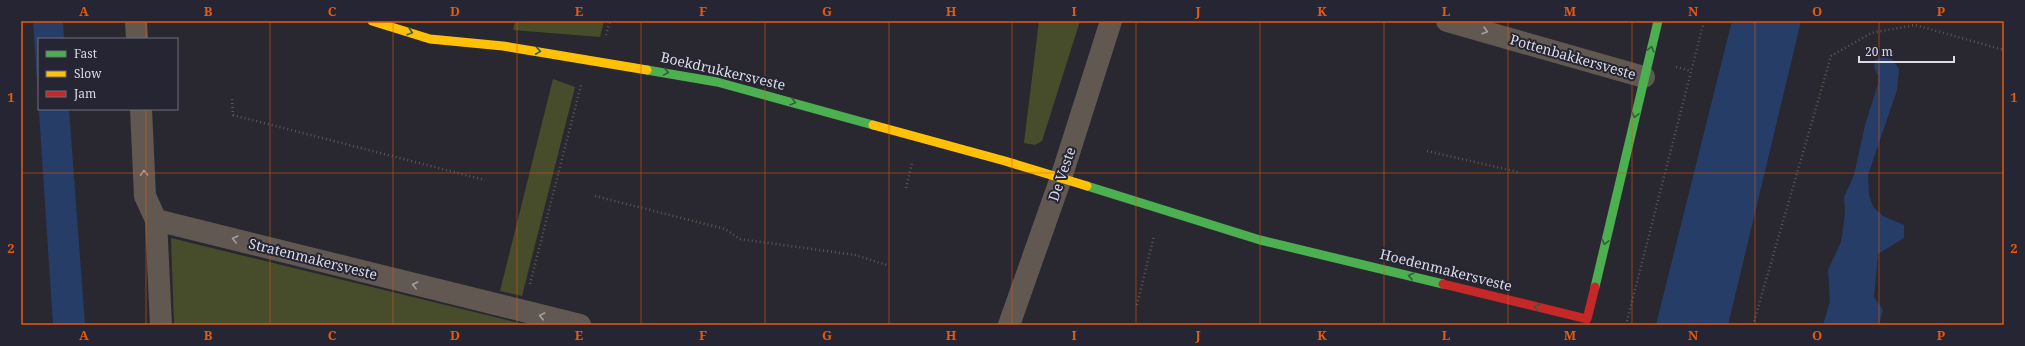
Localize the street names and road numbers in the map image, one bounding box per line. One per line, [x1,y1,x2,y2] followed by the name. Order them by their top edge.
[1508,29,1638,84] street label: Pottenbakkersveste
[659,47,787,94] street label: Boekdrukkersveste
[1043,144,1080,203] street label: De Veste
[247,233,379,284] street label: Stratenmakersveste
[1378,244,1514,295] street label: Hoedenmakersveste

